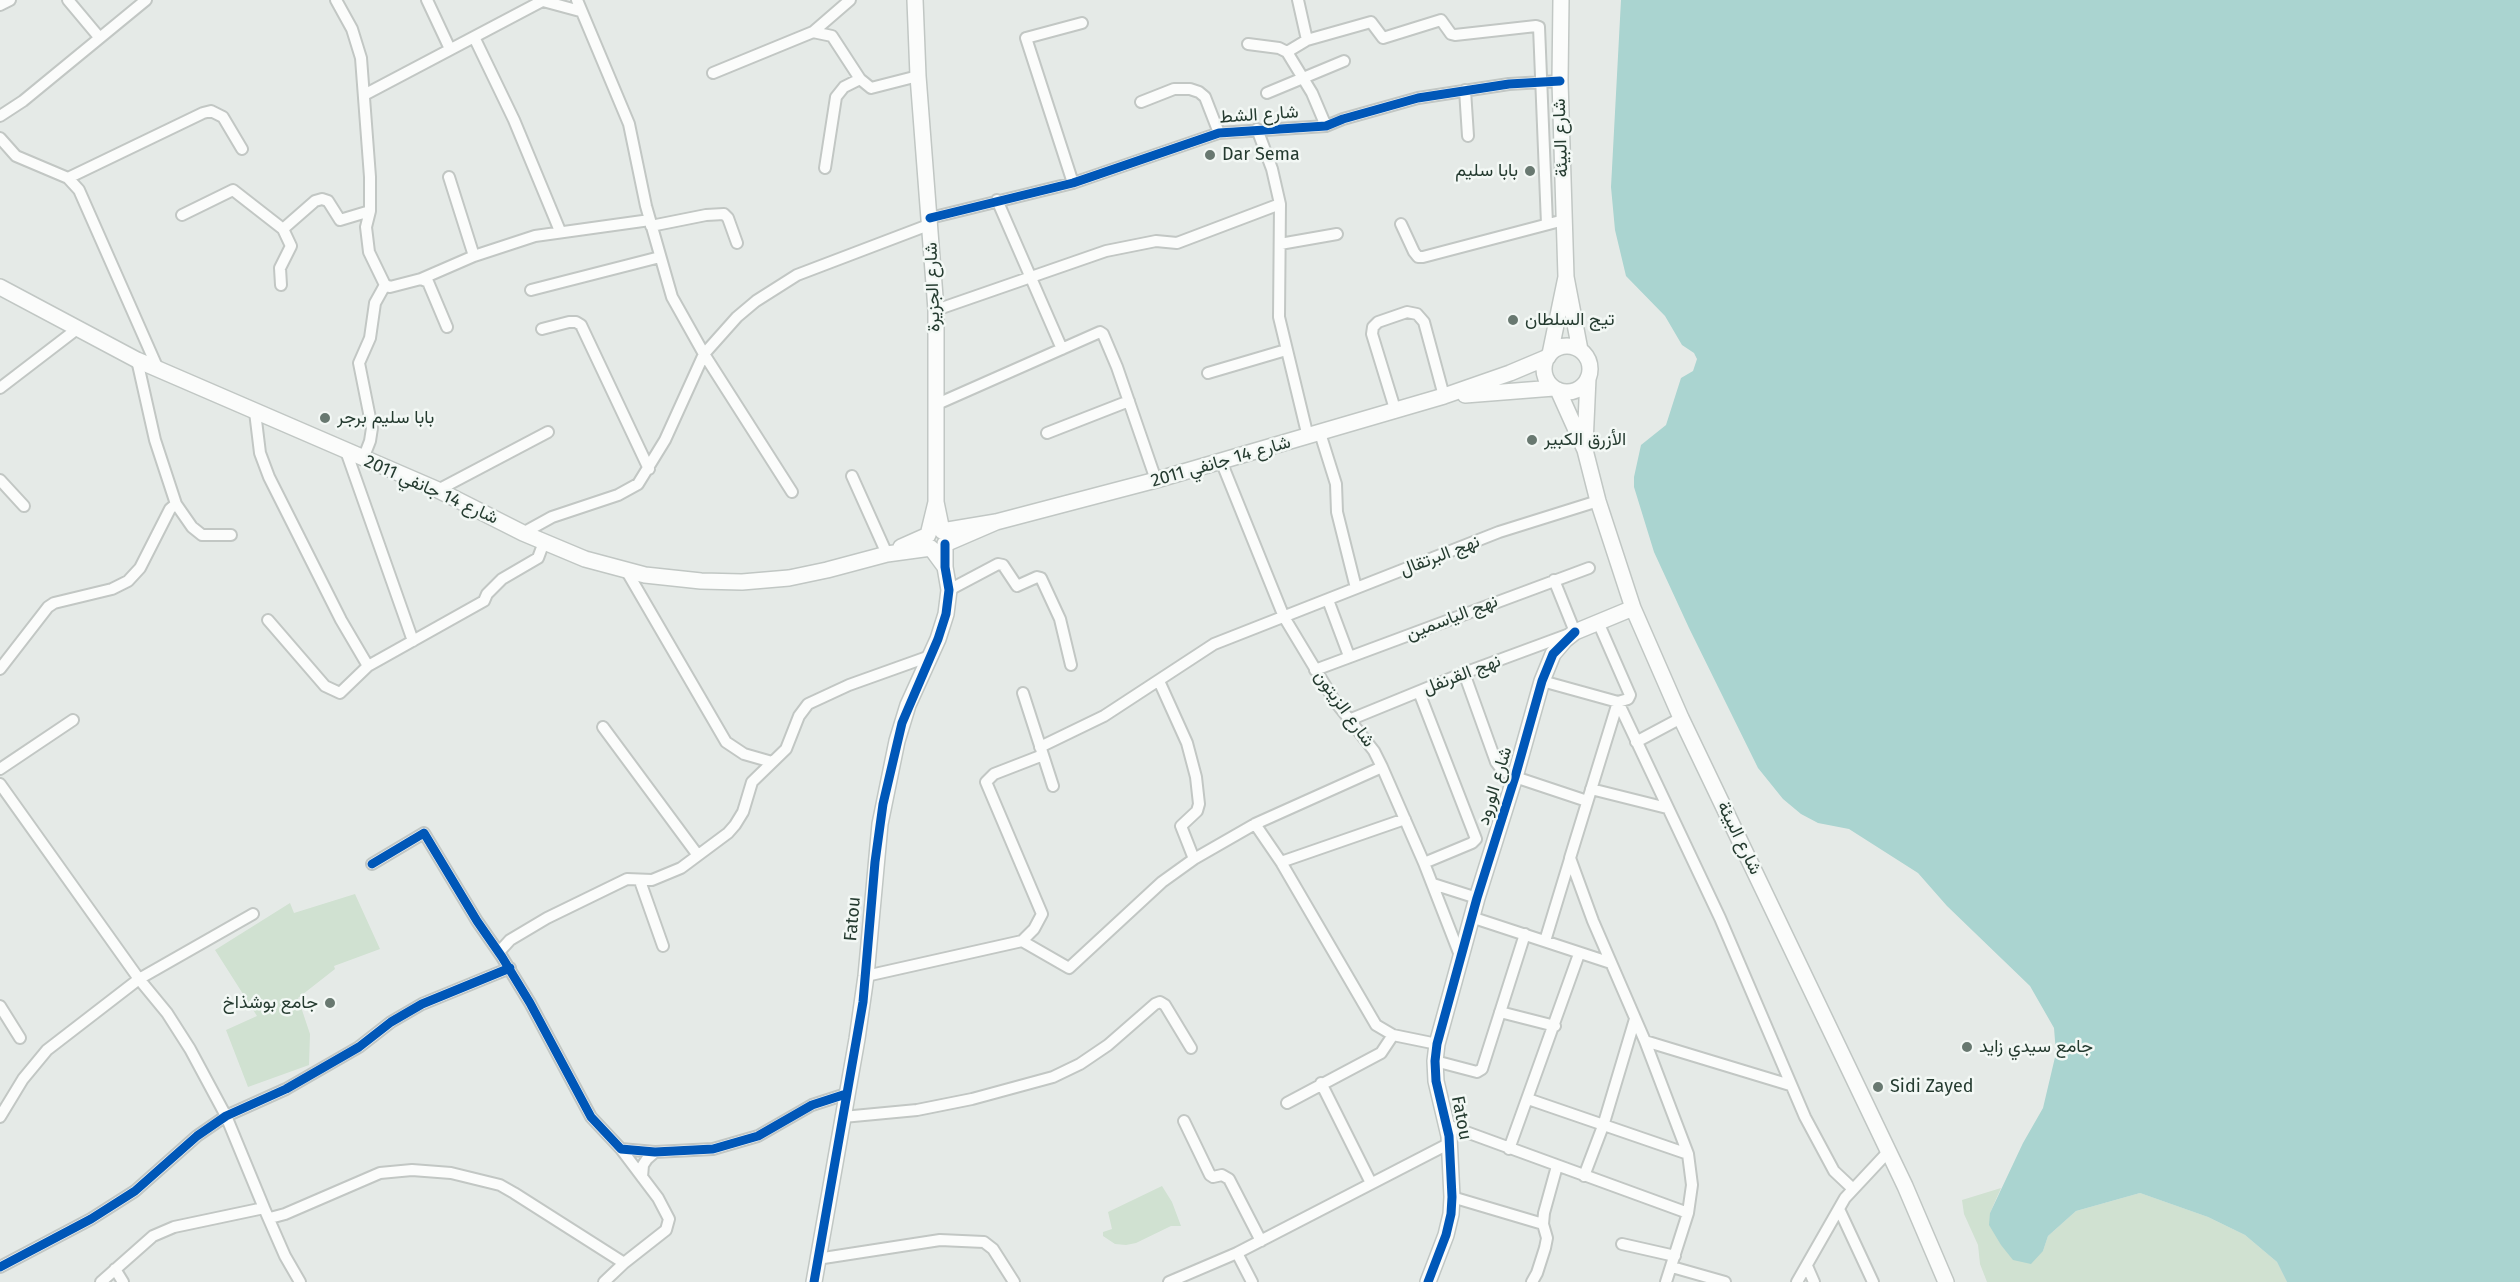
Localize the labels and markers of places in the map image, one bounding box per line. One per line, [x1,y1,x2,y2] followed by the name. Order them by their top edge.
[1222,144,1300,166] place label: Dar Sema
[1203,148,1217,162] marker: Dar Sema
[1455,160,1518,182] place label: بابا سليم
[1523,164,1537,178] marker: بابا سليم
[1525,309,1614,331] place label: تيج السلطان
[1506,313,1520,327] marker: تيج السلطان
[337,407,434,429] place label: بابا سليم برجر
[318,411,332,425] marker: بابا سليم برجر
[1544,429,1626,451] place label: الأزرق الكبير
[1525,433,1539,447] marker: الأزرق الكبير
[223,992,318,1014] place label: جامع بوشذاخ
[323,996,337,1010] marker: جامع بوشذاخ
[1979,1036,2093,1058] place label: جامع سيدي زايد
[1960,1040,1974,1054] marker: جامع سيدي زايد
[1890,1076,1974,1098] place label: Sidi Zayed
[1871,1080,1885,1094] marker: Sidi Zayed

